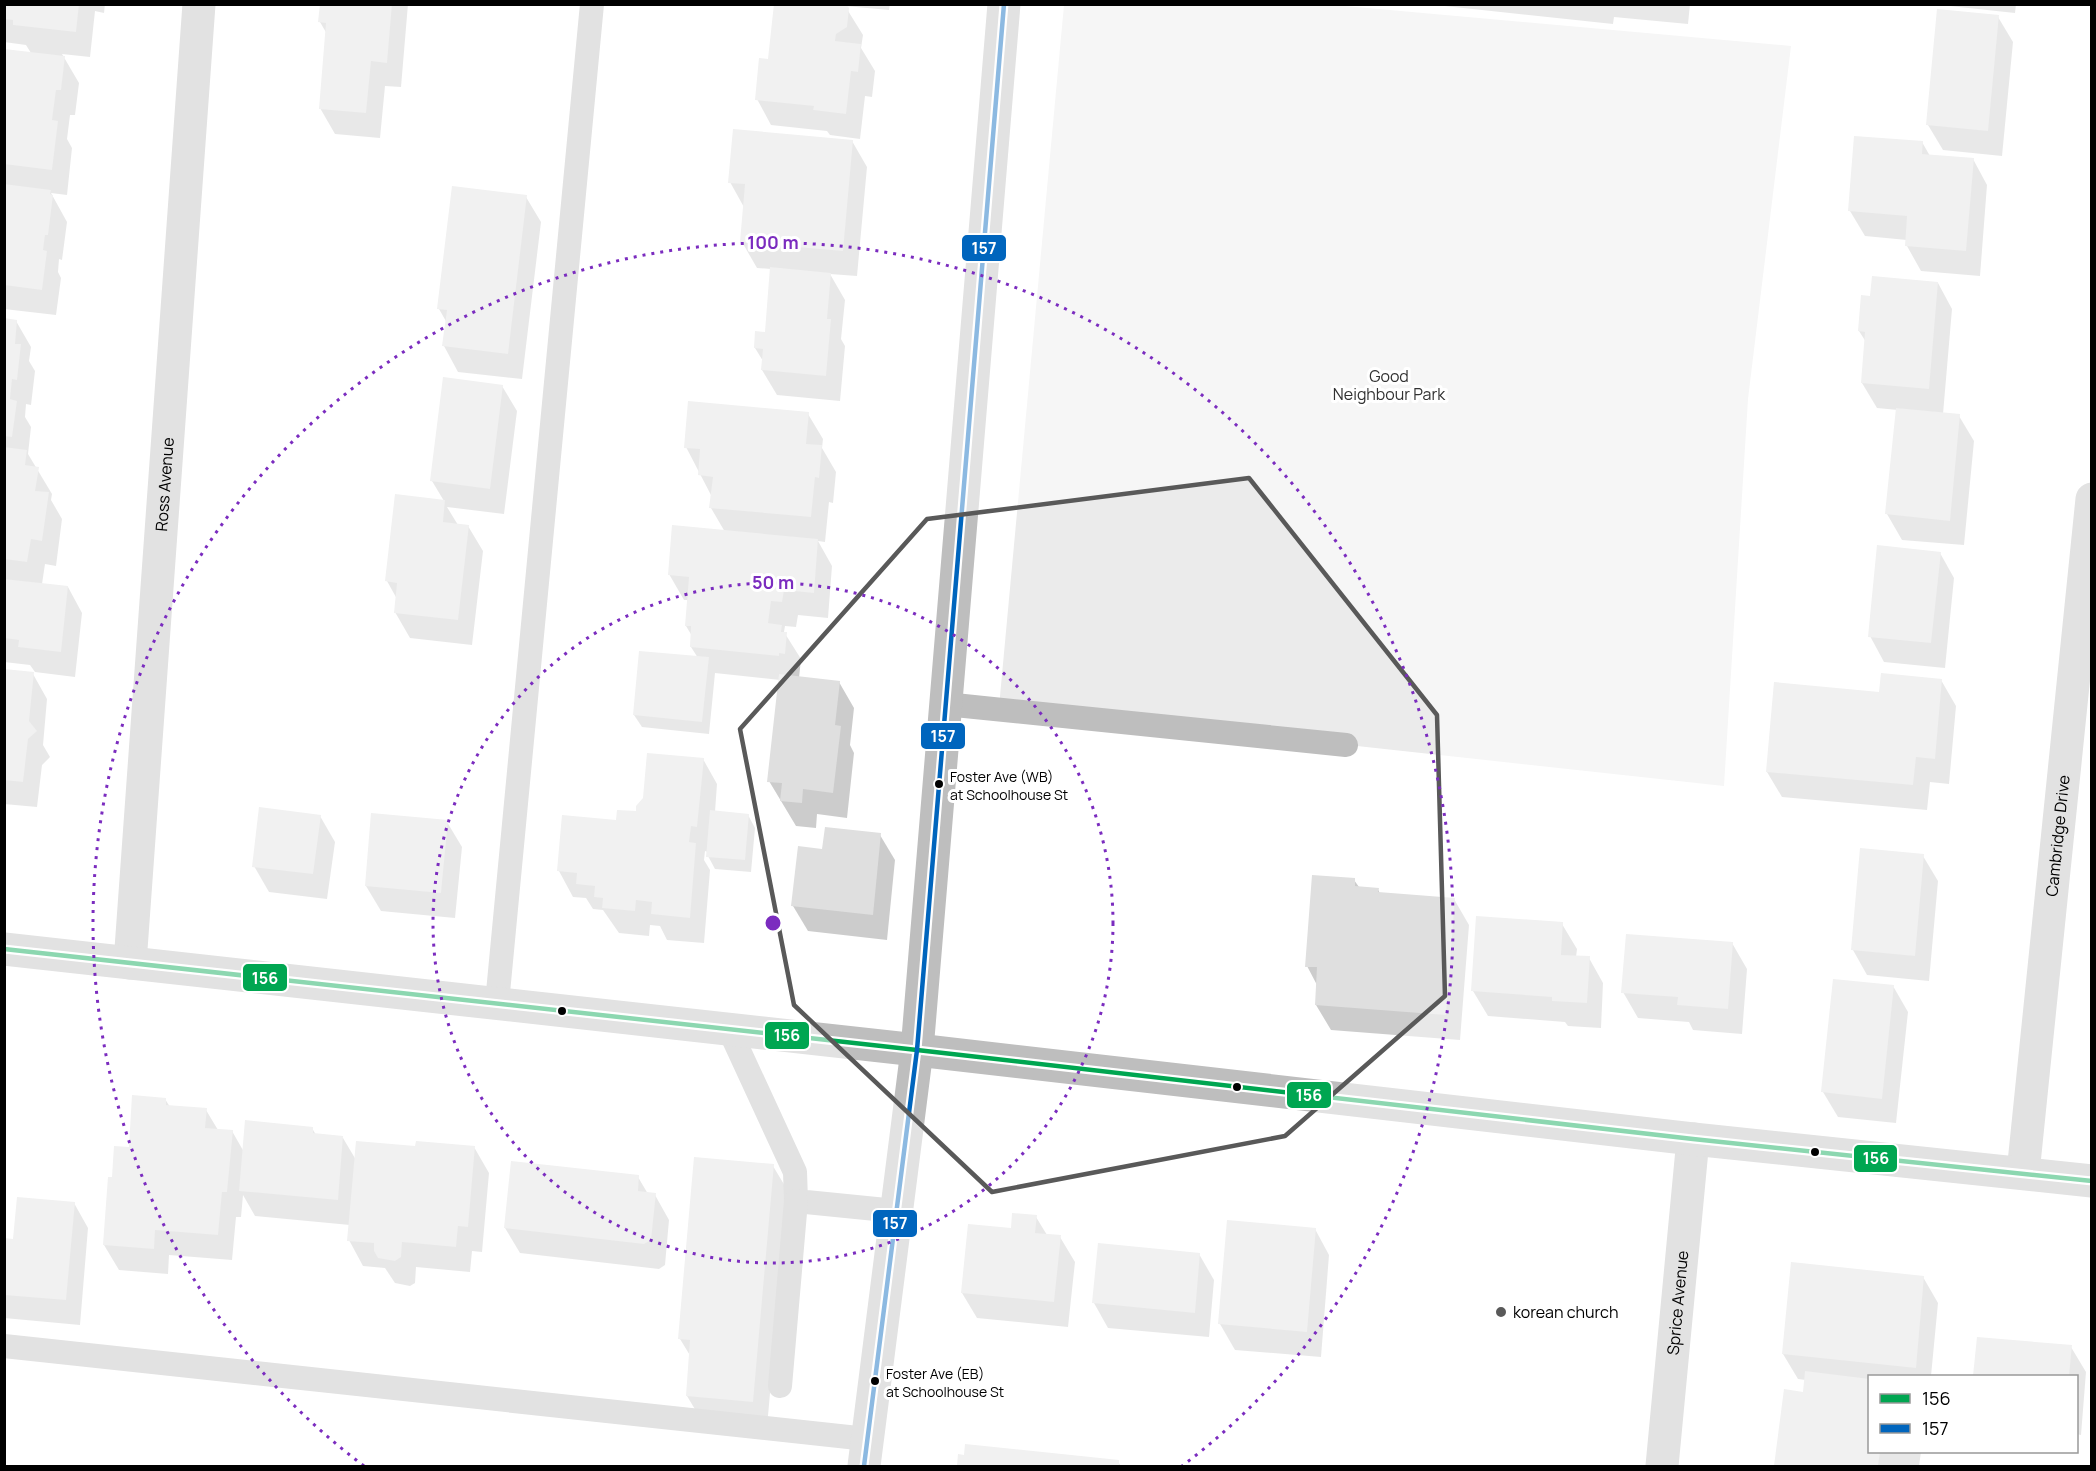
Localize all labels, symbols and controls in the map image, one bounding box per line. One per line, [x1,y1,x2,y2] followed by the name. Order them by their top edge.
[747,230,799,254] text: 100 m
[961,234,1007,262] line badge: 157
[972,237,996,259] text: 157
[1333,365,1446,405] park label: Good Neighbour Park
[150,436,179,532] street label: Ross Avenue
[752,570,794,594] text: 50 m
[920,722,966,750] line badge: 157
[931,725,955,747] text: 157
[950,767,1069,804] place label: Foster Ave (WB) at Schoolhouse St
[2040,774,2075,898] street label: Cambridge Drive
[933,778,945,790] marker: Foster Ave (WB) at Schoolhouse St
[763,913,783,933] centre of rings
[242,963,288,992] line badge: 156
[252,967,278,989] text: 156
[556,1005,568,1017] unlabelled marker
[764,1021,810,1050] line badge: 156
[774,1024,800,1046] text: 156
[1231,1081,1243,1093] unlabelled marker
[1286,1081,1332,1109] line badge: 156
[1296,1084,1322,1106] text: 156
[1853,1144,1898,1173] line badge: 156
[1809,1146,1821,1158] unlabelled marker
[1863,1147,1889,1169] text: 156
[872,1209,918,1238] line badge: 157
[883,1212,907,1234] text: 157
[1662,1249,1693,1356] street label: Sprice Avenue
[1513,1301,1618,1323] place label: korean church
[1494,1305,1508,1319] marker: korean church
[886,1364,1005,1401] place label: Foster Ave (EB) at Schoolhouse St
[869,1375,881,1387] marker: Foster Ave (EB) at Schoolhouse St
[1868,1375,2078,1453] legend
[1922,1386,1951,1410] text: 156
[1922,1416,1948,1440] text: 157

